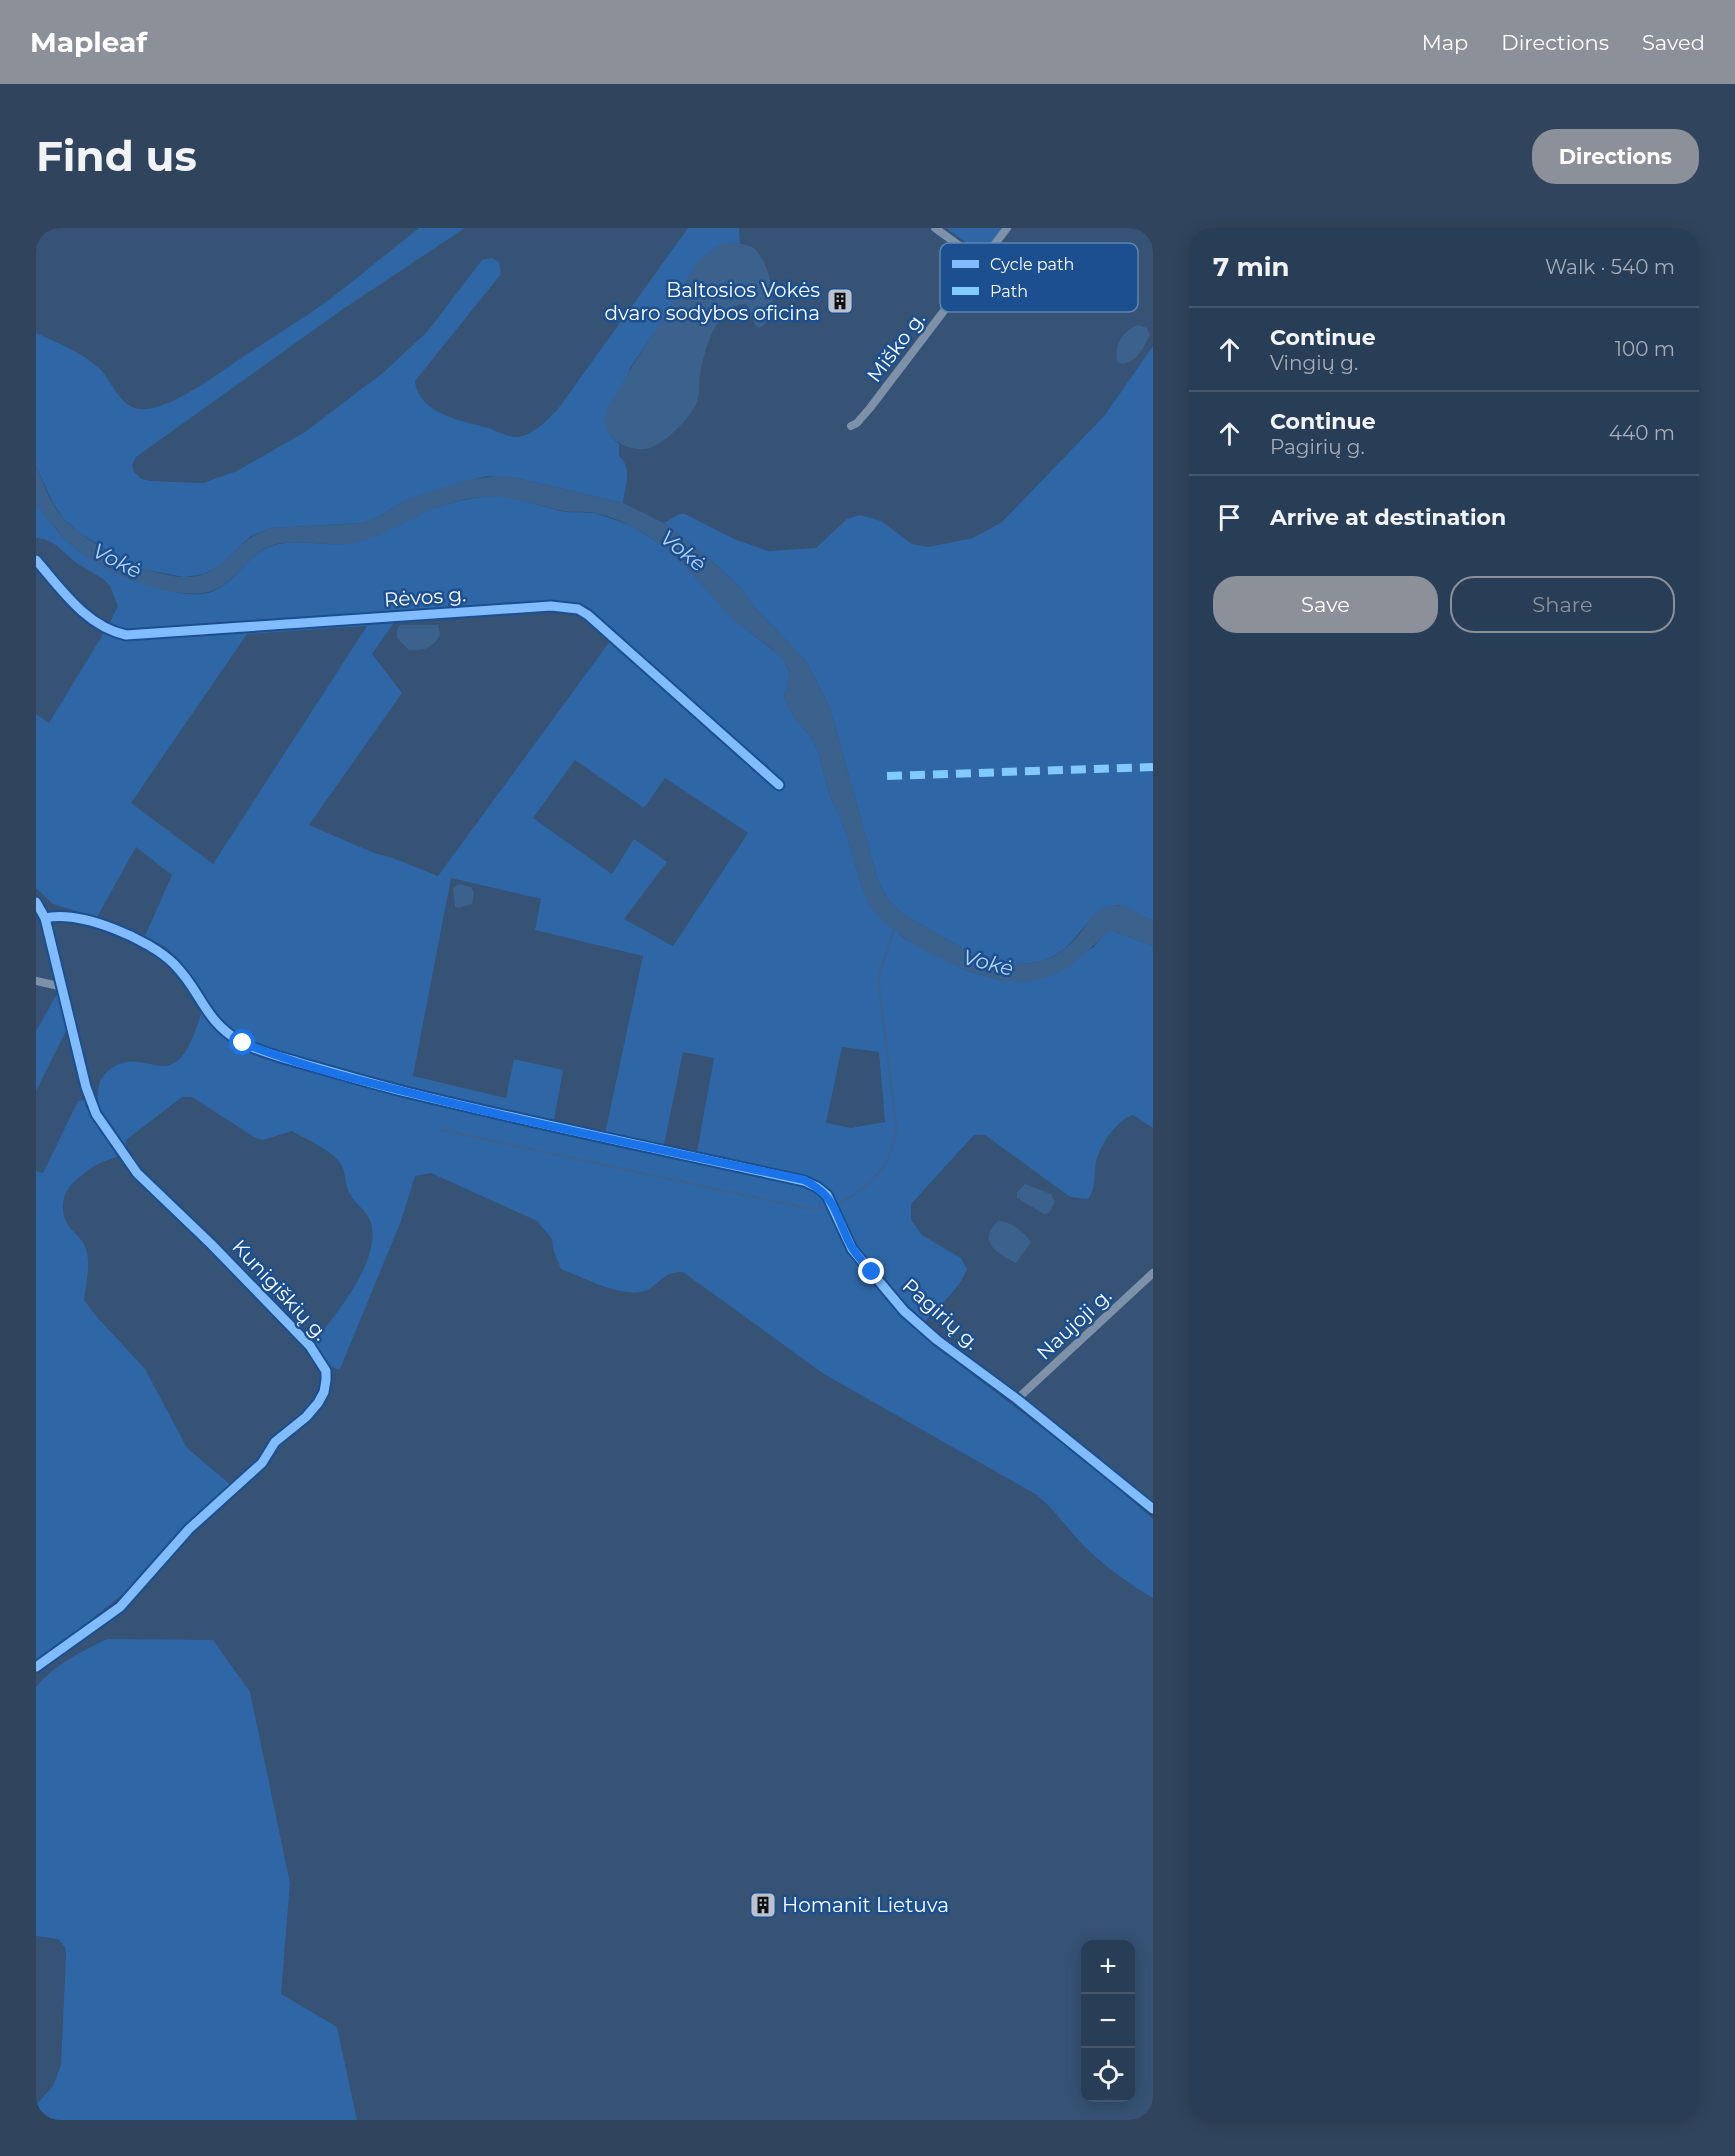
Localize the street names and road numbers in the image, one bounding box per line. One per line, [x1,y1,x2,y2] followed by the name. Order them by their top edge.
[862,307,930,387] street label: Miško g.
[383,582,467,612] street label: Rėvos g.
[227,1235,333,1345] street label: Kunigiškių g.
[898,1273,984,1355] street label: Pagirių g.
[1032,1283,1116,1365] street label: Naujoji g.

